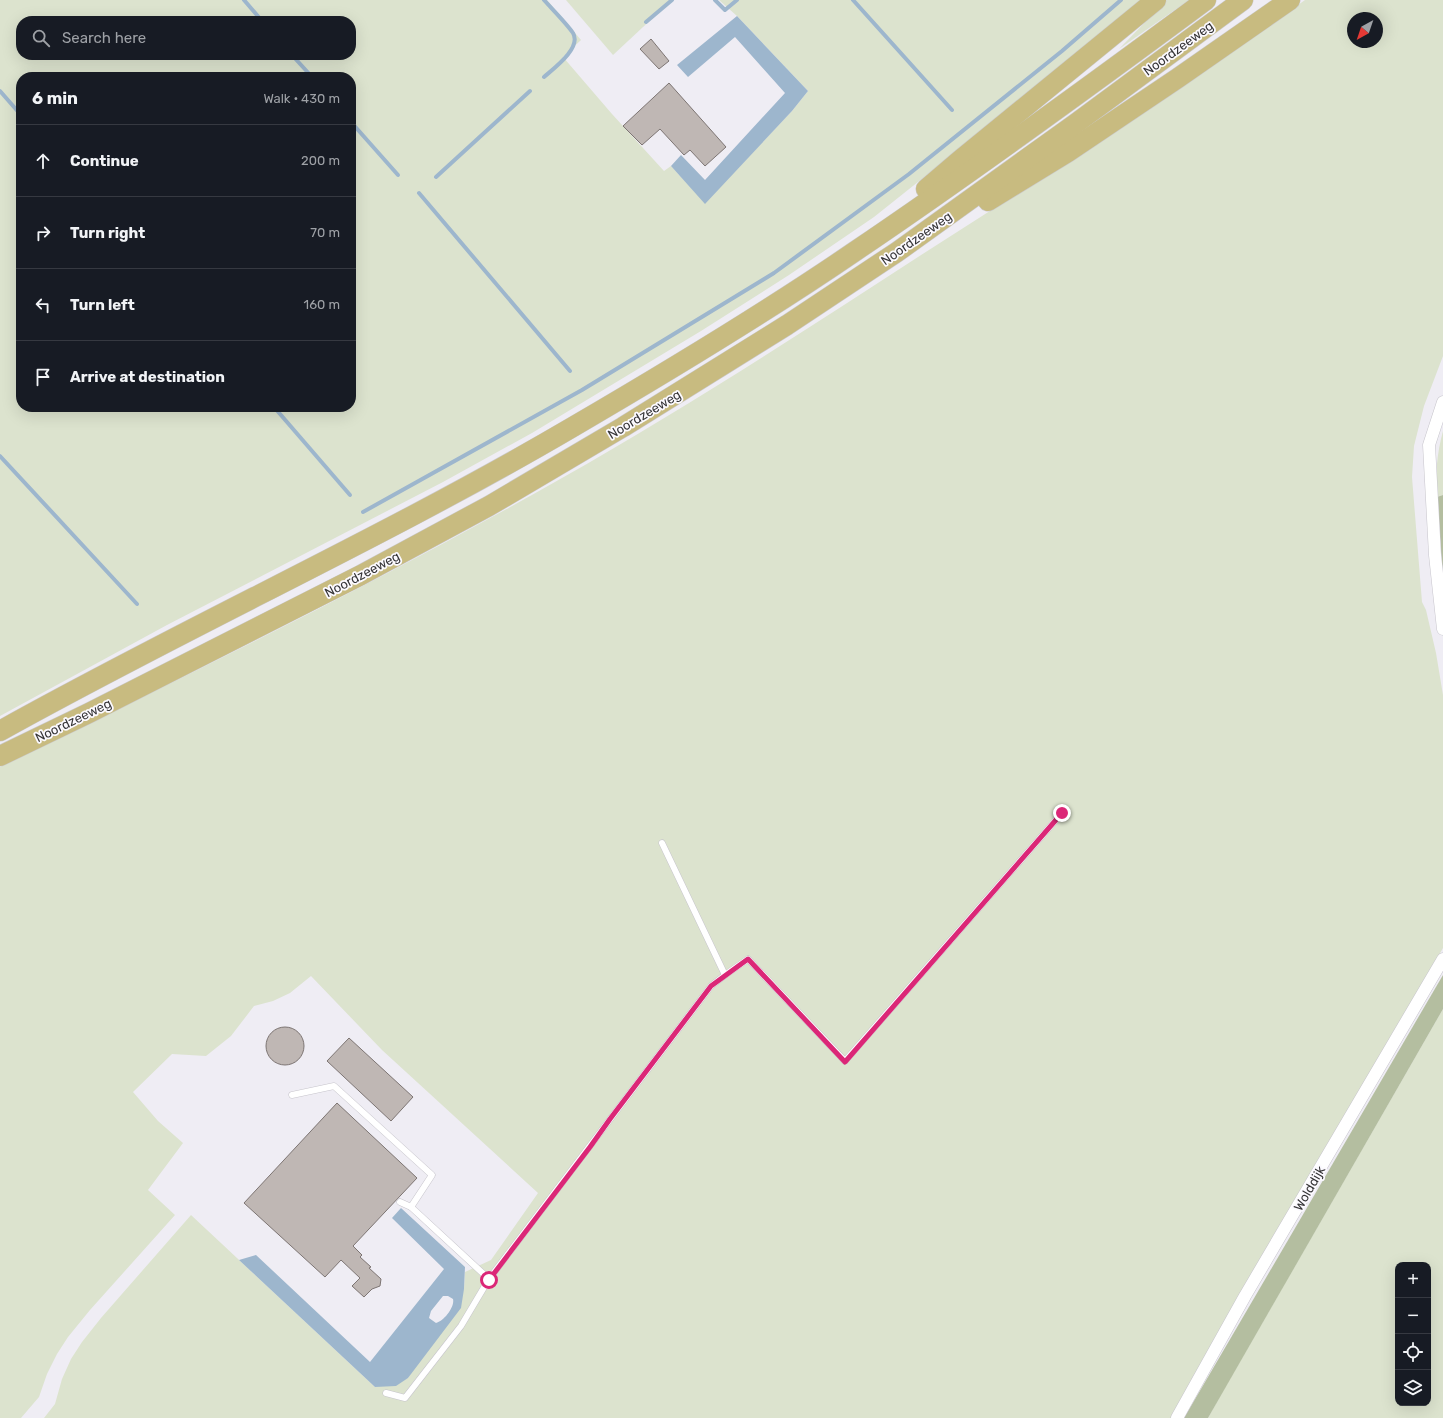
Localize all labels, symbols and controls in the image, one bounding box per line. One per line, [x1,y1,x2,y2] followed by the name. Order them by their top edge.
[1347,12,1383,48] north arrow
[16,16,356,60] search box
[1140,18,1217,80] street label: Noordzeeweg
[30,27,52,49] icon: search
[62,29,146,47] text: Search here
[32,88,78,108] text: 6 min
[263,91,340,106] text: Walk · 430 m
[32,150,54,172] icon: ahead
[70,152,139,170] text: Continue
[301,153,340,168] text: 200 m
[878,209,955,269] street label: Noordzeeweg
[32,222,54,244] icon: right
[70,224,145,242] text: Turn right
[310,225,340,240] text: 70 m
[32,294,54,316] icon: left
[70,296,135,314] text: Turn left
[304,297,340,312] text: 160 m
[32,366,54,388] icon: arrive
[70,368,225,386] text: Arrive at destination
[605,387,684,443] street label: Noordzeeweg
[322,548,403,601] street label: Noordzeeweg
[33,696,114,746] street label: Noordzeeweg
[1053,804,1071,822] route end
[1291,1163,1328,1213] street label: Wolddijk
[1395,1262,1431,1406] map controls
[1395,1262,1431,1298] button: +
[480,1271,498,1289] route start
[1395,1298,1431,1334] button: −
[1395,1334,1431,1370] button: locate
[1395,1370,1431,1406] button: layers

